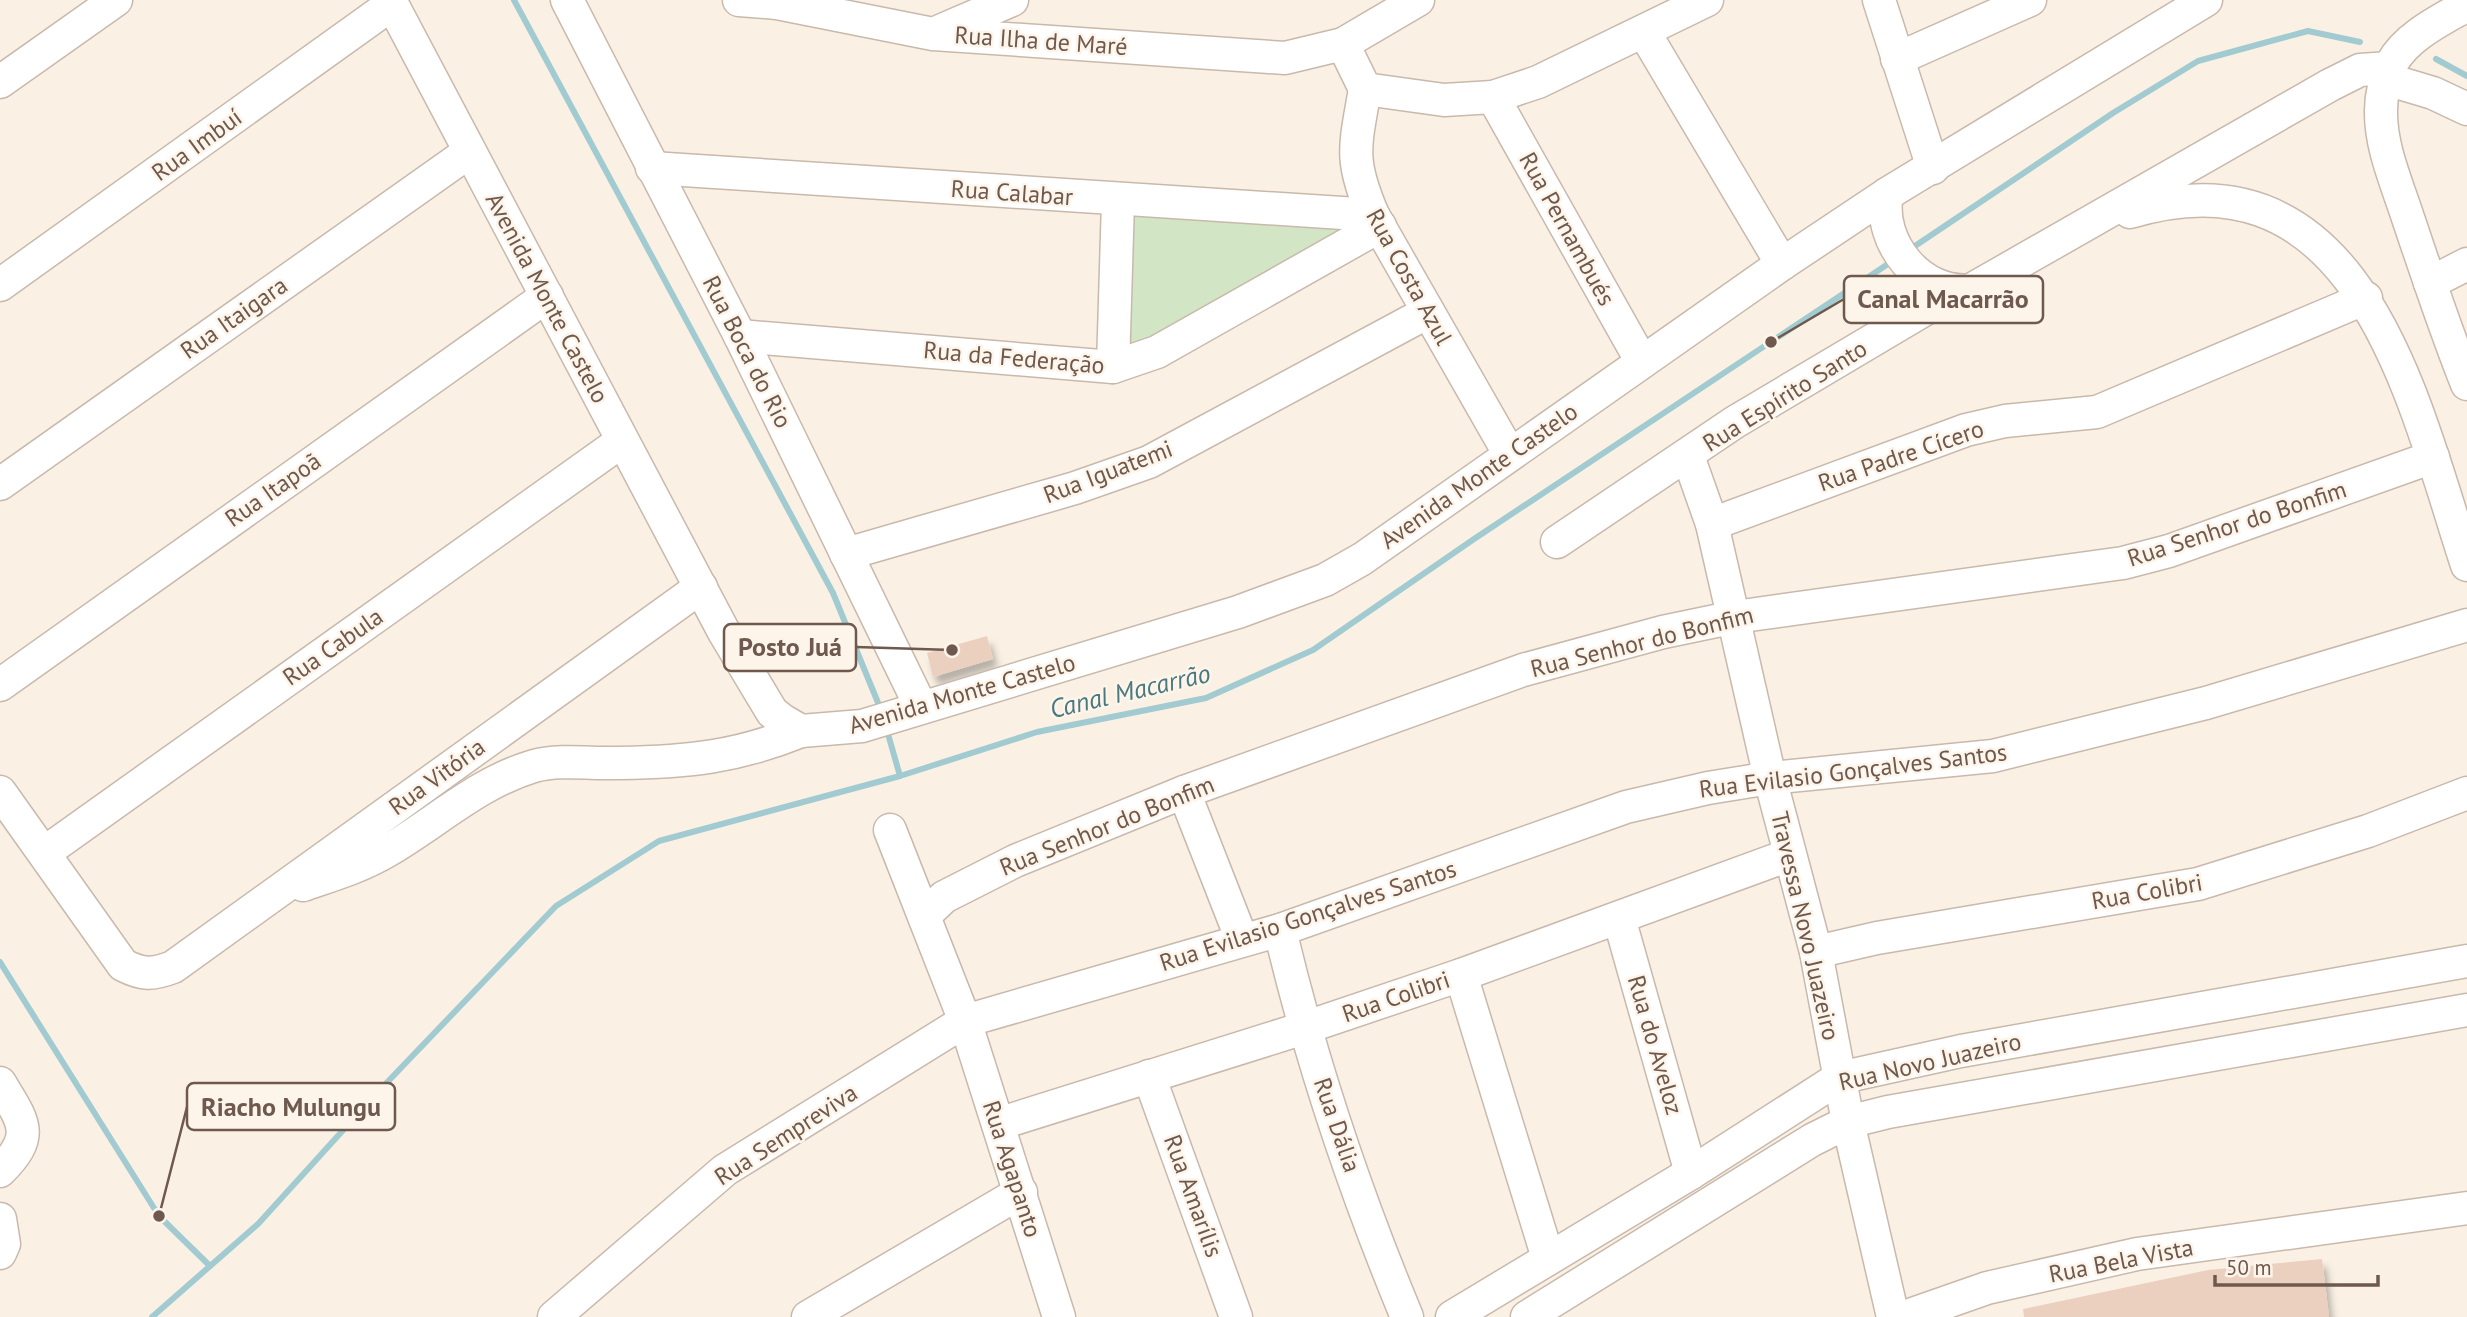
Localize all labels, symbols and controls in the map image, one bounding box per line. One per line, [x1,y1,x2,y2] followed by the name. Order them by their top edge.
[953,19,1129,62] street label: Rua Ilha de Maré
[145,101,248,188] street label: Rua Imbuí
[1512,147,1622,311] street label: Rua Pernambués
[950,173,1074,212] street label: Rua Calabar
[479,187,616,408] street label: Avenida Monte Castelo
[1359,203,1460,350] street label: Rua Costa Azul
[174,269,293,366] street label: Rua Itaigara
[696,270,799,433] street label: Rua Boca do Rio
[1844,276,2043,323] callout: Canal Macarrão
[1857,282,2029,315] text: Canal Macarrão
[1697,333,1873,459] street label: Rua Espírito Santo
[922,334,1106,381] street label: Rua da Federação
[1374,396,1584,555] street label: Avenida Monte Castelo
[1814,413,1988,498] street label: Rua Padre Cícero
[1039,433,1177,510] street label: Rua Iguatemi
[219,445,327,534] street label: Rua Itapoã
[2123,473,2350,574] street label: Rua Senhor do Bonfim
[1527,599,1757,684] street label: Rua Senhor do Bonfim
[277,601,389,692] street label: Rua Cabula
[724,624,856,671] callout: Posto Juá
[738,630,842,663] text: Posto Juá
[845,646,1079,741] street label: Avenida Monte Castelo
[1046,656,1213,725] water label: Canal Macarrão
[382,731,491,822] street label: Rua Vitória
[1697,736,2009,805] street label: Rua Evilasio Gonçalves Santos
[995,768,1219,883] street label: Rua Senhor do Bonfim
[1764,808,1847,1043] street label: Travessa Novo Juazeiro
[1156,853,1460,978] street label: Rua Evilasio Gonçalves Santos
[2089,867,2205,916] street label: Rua Colibri
[1338,964,1454,1029] street label: Rua Colibri
[1621,972,1690,1118] street label: Rua do Aveloz
[1836,1025,2024,1098] street label: Rua Novo Juazeiro
[1307,1073,1368,1176] street label: Rua Dália
[709,1077,863,1192] street label: Rua Sempreviva
[187,1083,395,1130] callout: Riacho Mulungu
[201,1090,381,1123] text: Riacho Mulungu
[976,1097,1049,1241] street label: Rua Agapanto
[1157,1130,1230,1261] street label: Rua Amarílis
[2046,1231,2196,1290] street label: Rua Bela Vista
[2215,1244,2378,1288] scale bar
[2226,1254,2272,1281] text: 50 m

